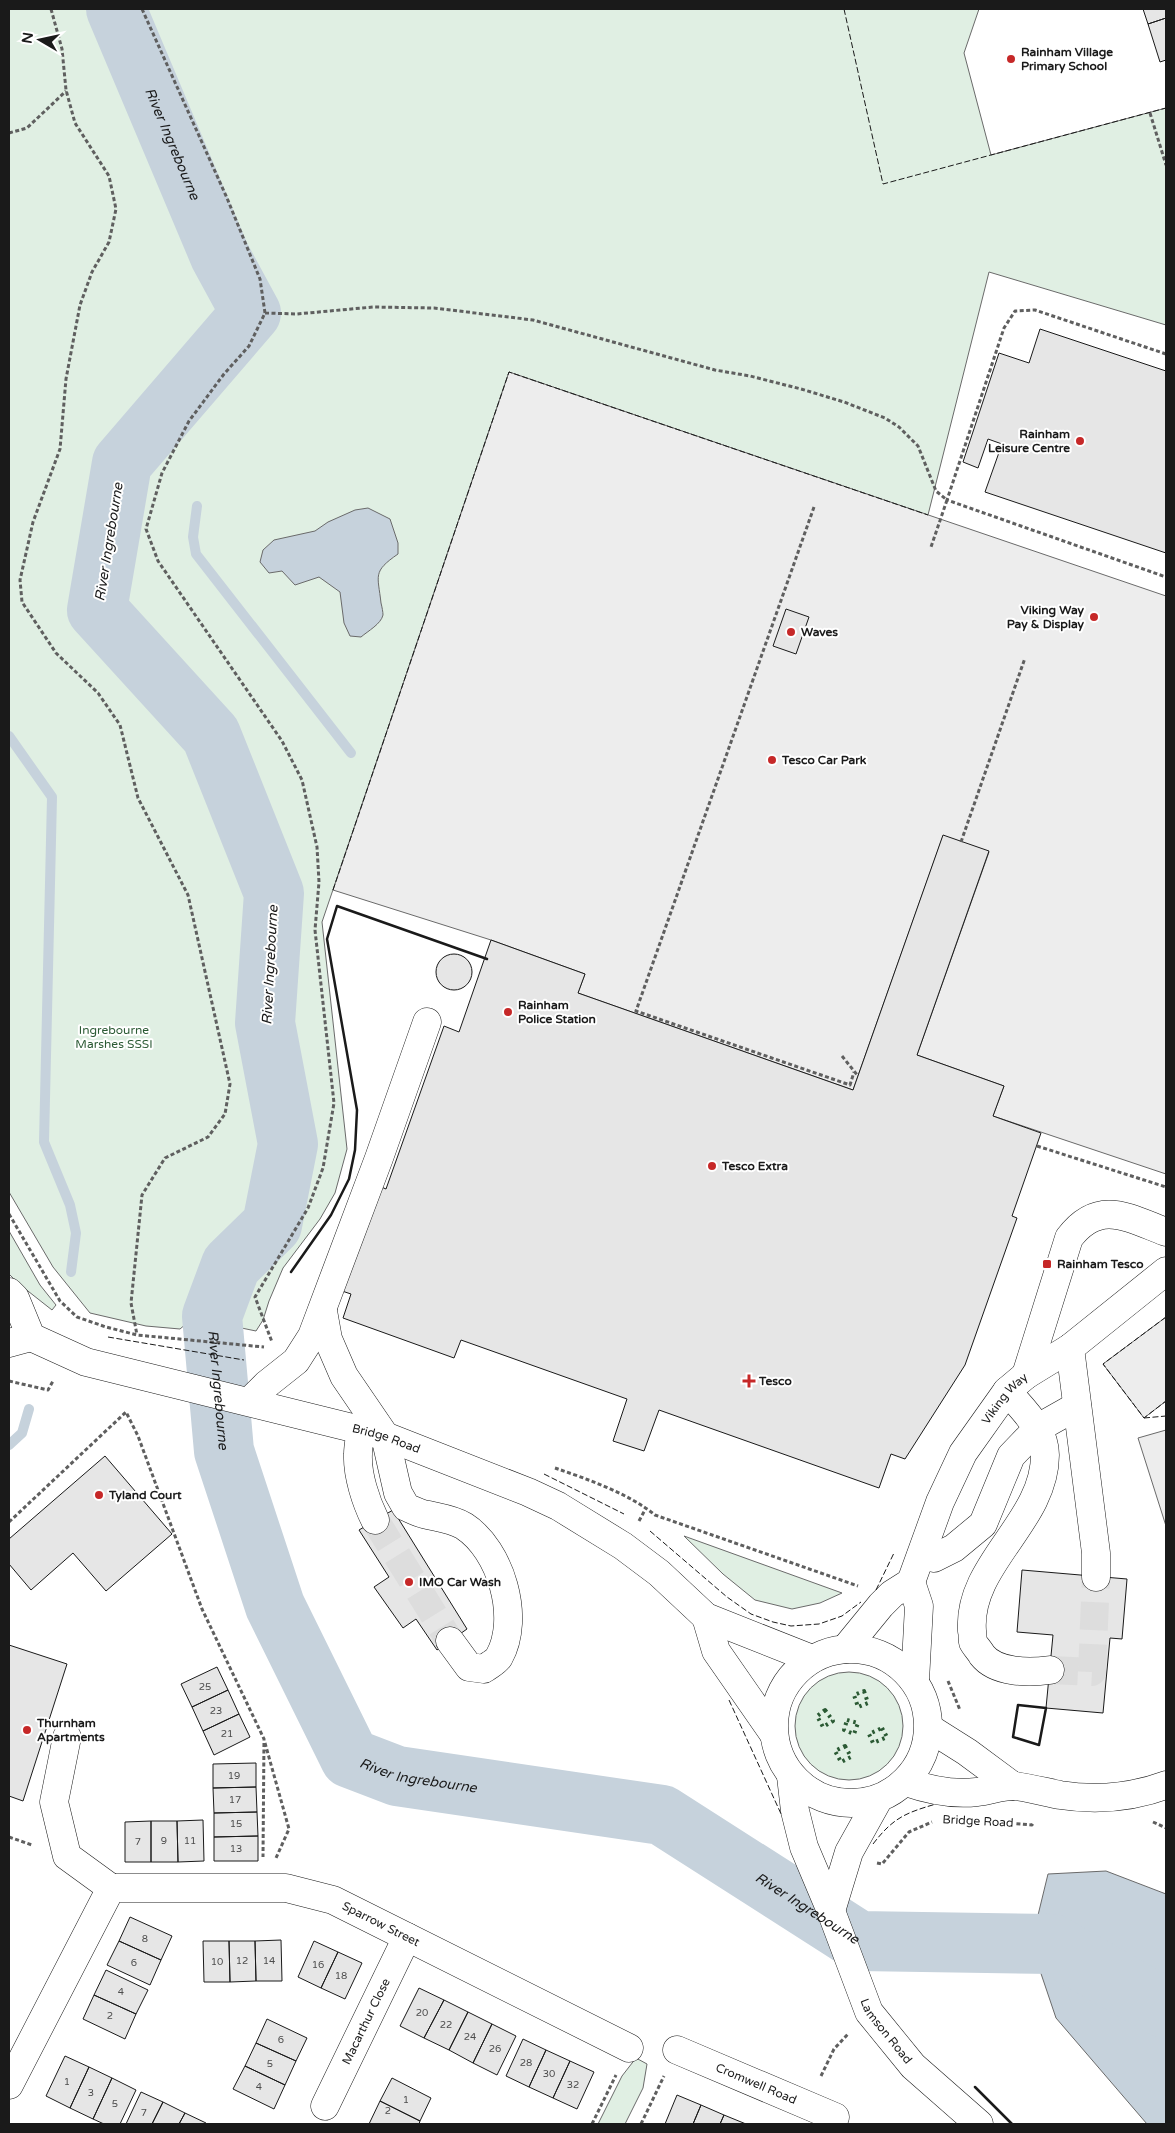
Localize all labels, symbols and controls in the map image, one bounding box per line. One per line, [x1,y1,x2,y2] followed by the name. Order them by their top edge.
[15,15,65,65] north arrow
[18,31,37,45] text: N
[1021,45,1113,74] place label: Rainham Village Primary School
[1005,53,1017,65] marker: Rainham Village Primary School
[142,85,204,203] water label: River Ingrebourne
[988,427,1070,455] place label: Rainham Leisure Centre
[1074,435,1086,447] marker: Rainham Leisure Centre
[91,481,127,602] water label: River Ingrebourne
[1007,603,1085,632] place label: Viking Way Pay & Display
[1088,611,1100,623] marker: Viking Way Pay & Display
[801,625,838,639] place label: Waves
[785,626,797,638] marker: Waves
[781,753,867,767] place label: Tesco Car Park
[766,754,778,766] marker: Tesco Car Park
[258,904,282,1025] water label: River Ingrebourne
[518,998,596,1026] place label: Rainham Police Station
[502,1006,514,1018] marker: Rainham Police Station
[75,1023,153,1051] park label: Ingrebourne Marshes SSSI
[721,1159,788,1173] place label: Tesco Extra
[706,1160,718,1172] marker: Tesco Extra
[1057,1257,1144,1271] place label: Rainham Tesco
[1041,1258,1053,1270] marker: Rainham Tesco
[205,1329,232,1451] water label: River Ingrebourne
[979,1370,1031,1427] street label: Viking Way
[758,1374,792,1388] place label: Tesco
[743,1375,755,1387] marker: Tesco
[351,1421,422,1456] street label: Bridge Road
[108,1488,182,1503] place label: Tyland Court
[93,1489,105,1501] marker: Tyland Court
[419,1575,501,1589] place label: IMO Car Wash
[403,1576,415,1588] marker: IMO Car Wash
[199,1681,211,1693] house number: 25
[210,1705,222,1717] house number: 23
[36,1716,105,1745] place label: Thurnham Apartments
[21,1724,33,1736] marker: Thurnham Apartments
[221,1728,233,1740] house number: 21
[357,1754,479,1796] water label: River Ingrebourne
[228,1770,240,1782] house number: 19
[229,1794,241,1806] house number: 17
[942,1812,1014,1830] street label: Bridge Road
[230,1818,242,1830] house number: 15
[161,1835,167,1847] house number: 9
[184,1835,196,1847] house number: 11
[135,1836,141,1848] house number: 7
[230,1843,242,1855] house number: 13
[752,1869,863,1948] water label: River Ingrebourne
[340,1899,422,1949] street label: Sparrow Street
[142,1933,148,1945] house number: 8
[236,1955,248,1967] house number: 12
[263,1955,275,1967] house number: 14
[211,1956,223,1968] house number: 10
[131,1957,137,1969] house number: 6
[312,1959,324,1971] house number: 16
[335,1970,347,1982] house number: 18
[339,1976,393,2067] street label: Macarthur Close
[118,1986,124,1998] house number: 4
[858,1997,915,2066] street label: Lamson Road
[416,2007,428,2019] house number: 20
[107,2010,113,2022] house number: 2
[440,2019,452,2031] house number: 22
[464,2031,476,2043] house number: 24
[278,2034,284,2046] house number: 6
[489,2043,501,2055] house number: 26
[520,2057,532,2069] house number: 28
[267,2058,273,2070] house number: 5
[714,2060,799,2107] street label: Cromwell Road
[543,2068,555,2080] house number: 30
[64,2076,70,2088] house number: 1
[567,2079,579,2091] house number: 32
[256,2081,262,2093] house number: 4
[88,2087,94,2099] house number: 3
[403,2094,409,2106] house number: 1
[112,2098,118,2110] house number: 5
[385,2105,391,2117] house number: 2
[141,2107,147,2119] house number: 7

